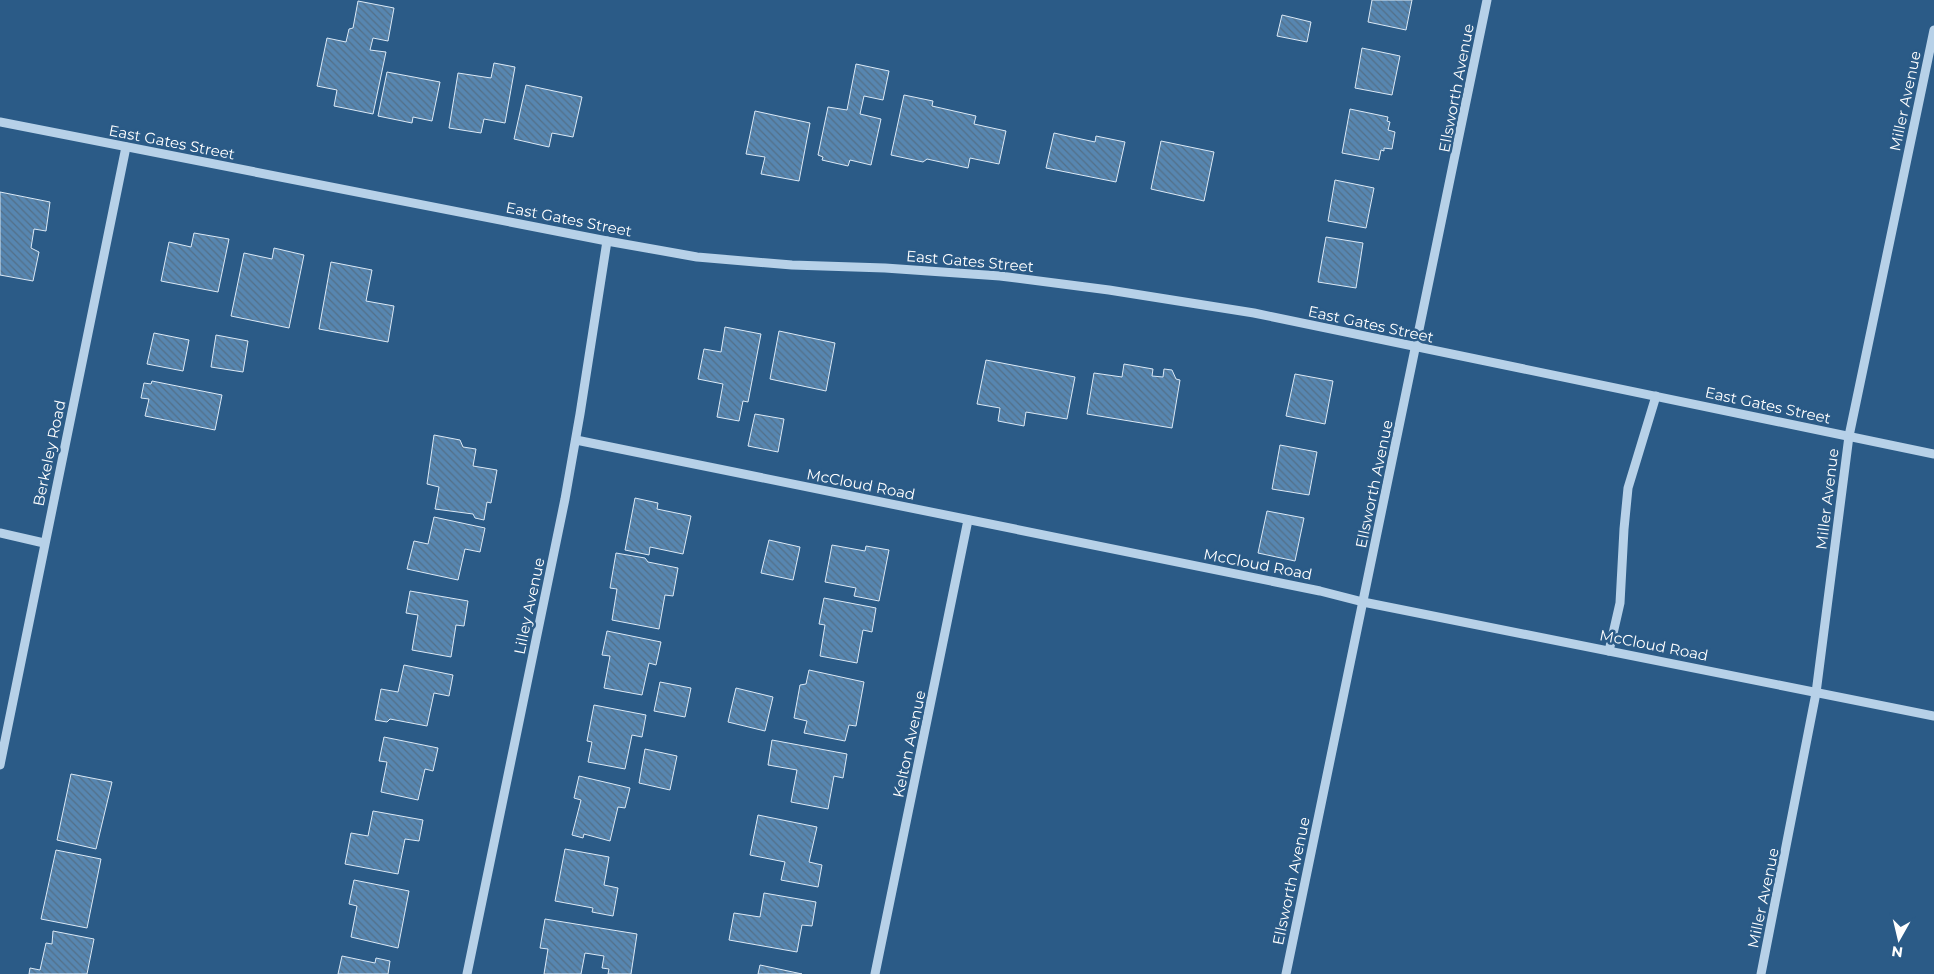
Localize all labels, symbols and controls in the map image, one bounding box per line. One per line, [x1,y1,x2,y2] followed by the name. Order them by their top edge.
[1434,22,1478,154] street label: Ellsworth Avenue
[1885,49,1925,153] street label: Miller Avenue
[107,120,237,164] street label: East Gates Street
[504,197,634,241] street label: East Gates Street
[905,246,1035,276] street label: East Gates Street
[1306,301,1436,347] street label: East Gates Street
[1703,382,1833,428] street label: East Gates Street
[28,398,70,508] street label: Berkeley Road
[1351,418,1397,550] street label: Ellsworth Avenue
[1811,447,1843,551] street label: Miller Avenue
[805,464,917,504] street label: McCloud Road
[1202,544,1314,584] street label: McCloud Road
[509,556,549,656] street label: Lilley Avenue
[1598,625,1710,665] street label: McCloud Road
[888,689,930,799] street label: Kelton Avenue
[1268,815,1314,947] street label: Ellsworth Avenue
[1743,846,1783,950] street label: Miller Avenue
[1874,914,1924,964] north arrow
[1890,942,1904,962] text: N

